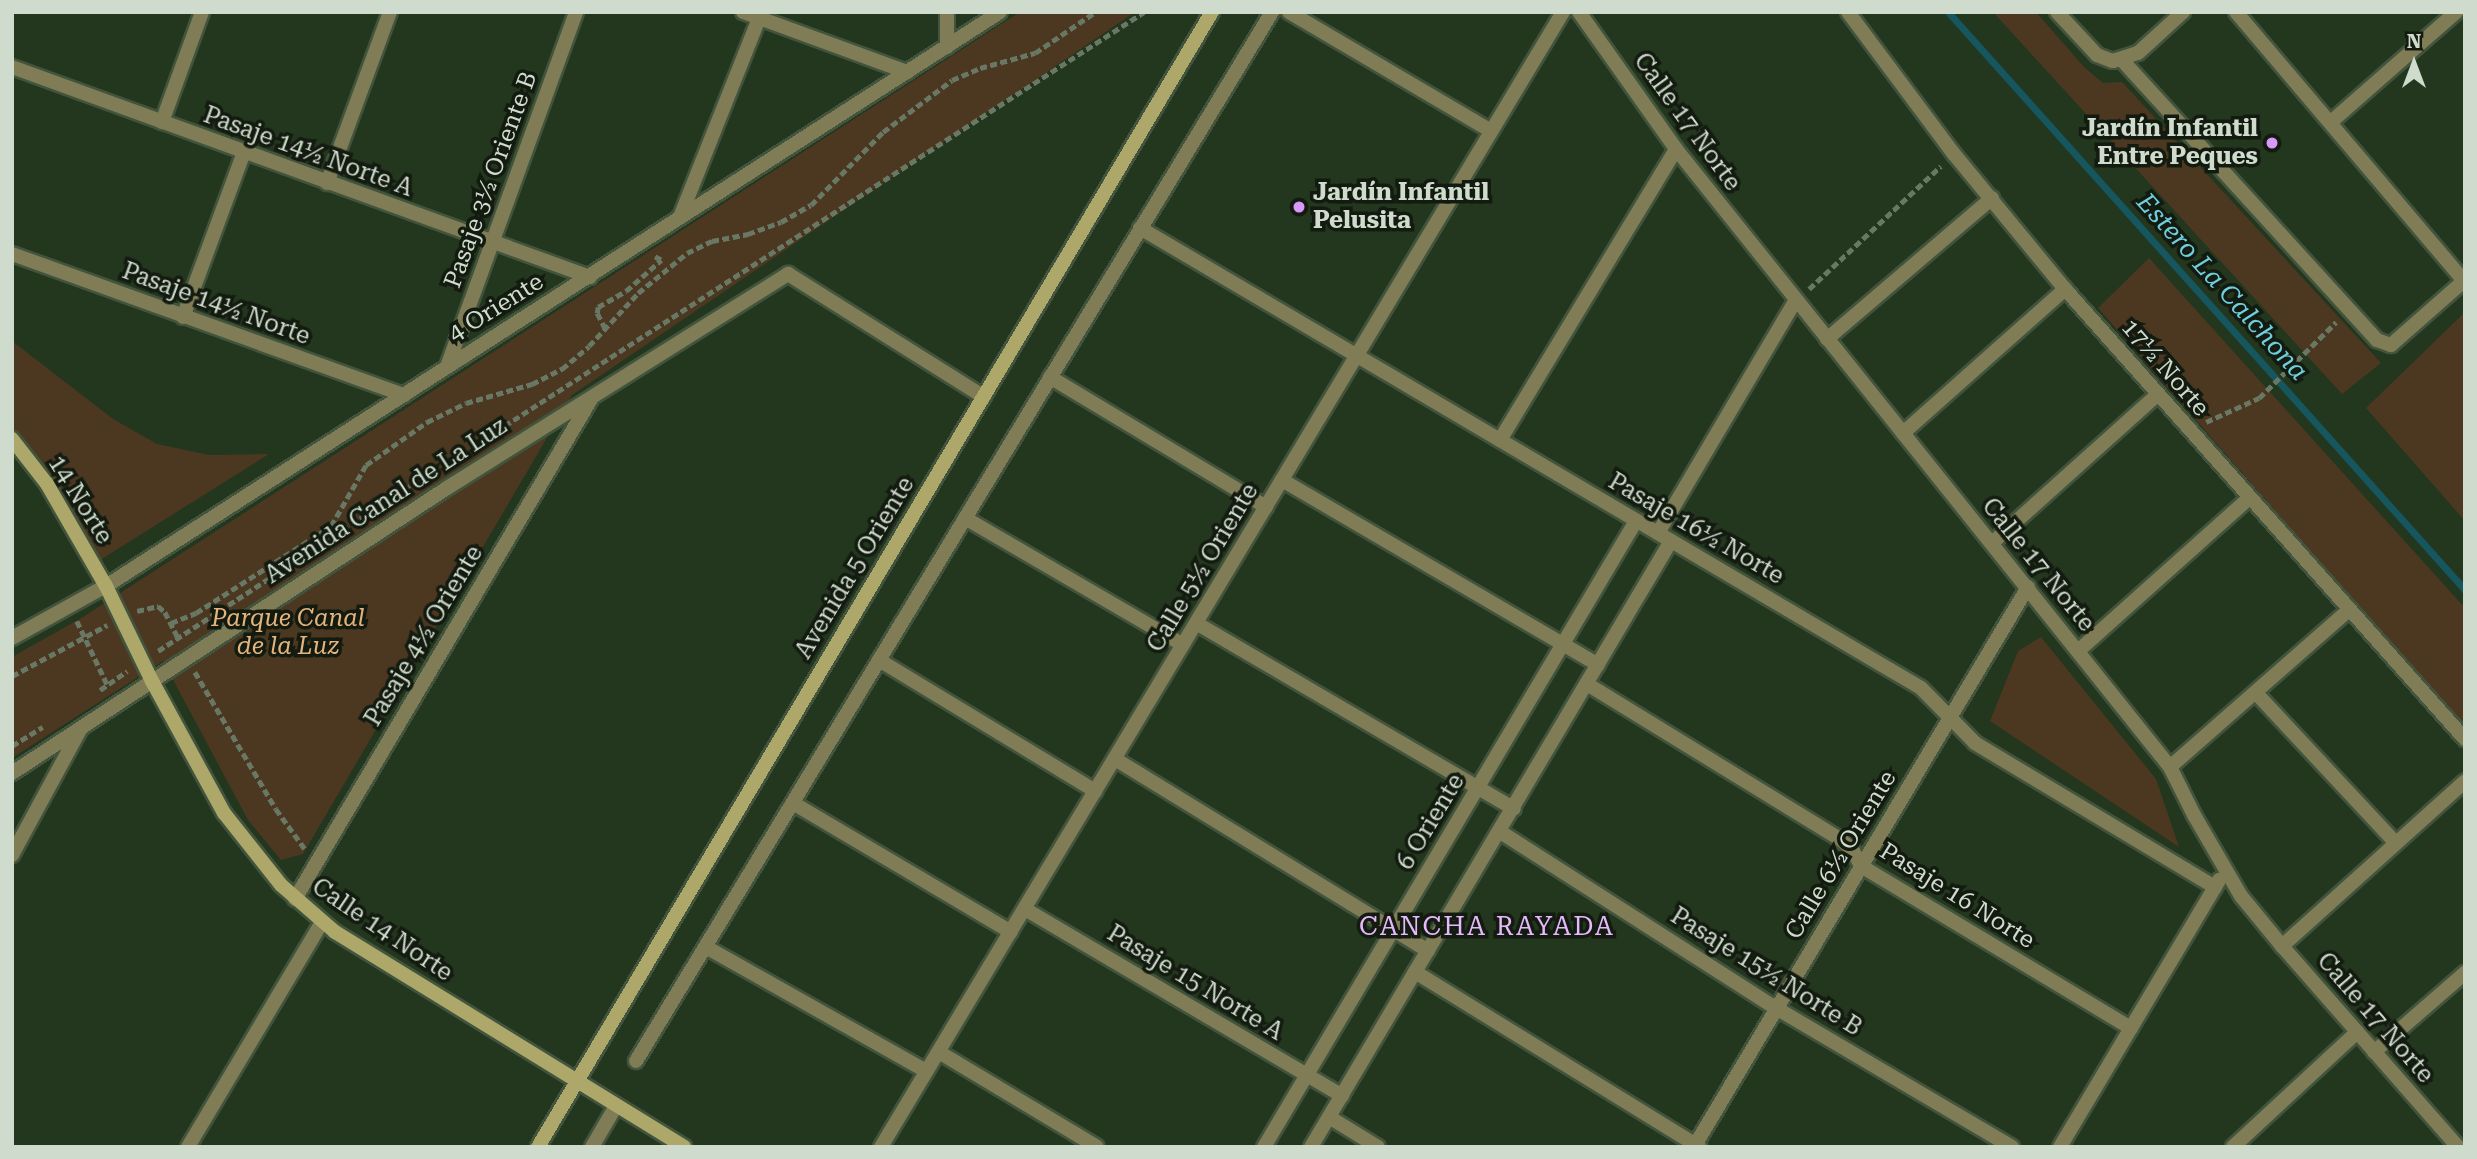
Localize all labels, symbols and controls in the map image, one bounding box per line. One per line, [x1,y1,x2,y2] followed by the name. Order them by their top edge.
[2379,28,2449,98] north arrow
[2407,30,2421,53] text: N
[1627,48,1747,196] street label: Calle 17 Norte
[439,68,543,292] street label: Pasaje 3½ Oriente B
[199,101,417,203] street label: Pasaje 14½ Norte A
[2082,115,2258,171] place label: Jardín Infantil Entre Peques
[2264,135,2280,151] marker: Jardín Infantil Entre Peques
[1313,179,1489,235] place label: Jardín Infantil Pelusita
[2130,187,2314,387] water label: Estero La Calchona
[1291,199,1307,215] marker: Jardín Infantil Pelusita
[118,257,314,351] street label: Pasaje 14½ Norte
[443,268,549,348] street label: 4 Oriente
[2115,314,2215,422] street label: 17½ Norte
[260,412,512,590] street label: Avenida Canal de La Luz
[42,450,118,550] street label: 14 Norte
[1603,467,1789,591] street label: Pasaje 16½ Norte
[789,472,921,664] street label: Avenida 5 Oriente
[1141,479,1265,657] street label: Calle 5½ Oriente
[1976,493,2100,637] street label: Calle 17 Norte
[359,541,489,731] street label: Pasaje 4½ Oriente
[211,605,365,661] park label: Parque Canal de la Luz
[1779,766,1903,944] street label: Calle 6½ Oriente
[1391,769,1471,875] street label: 6 Oriente
[1874,837,2040,955] street label: Pasaje 16 Norte
[306,872,458,988] street label: Calle 14 Norte
[1665,902,1867,1042] street label: Pasaje 15½ Norte B
[1361,911,1613,943] district label: CANCHA RAYADA
[1102,919,1288,1047] street label: Pasaje 15 Norte A
[2311,947,2439,1089] street label: Calle 17 Norte

